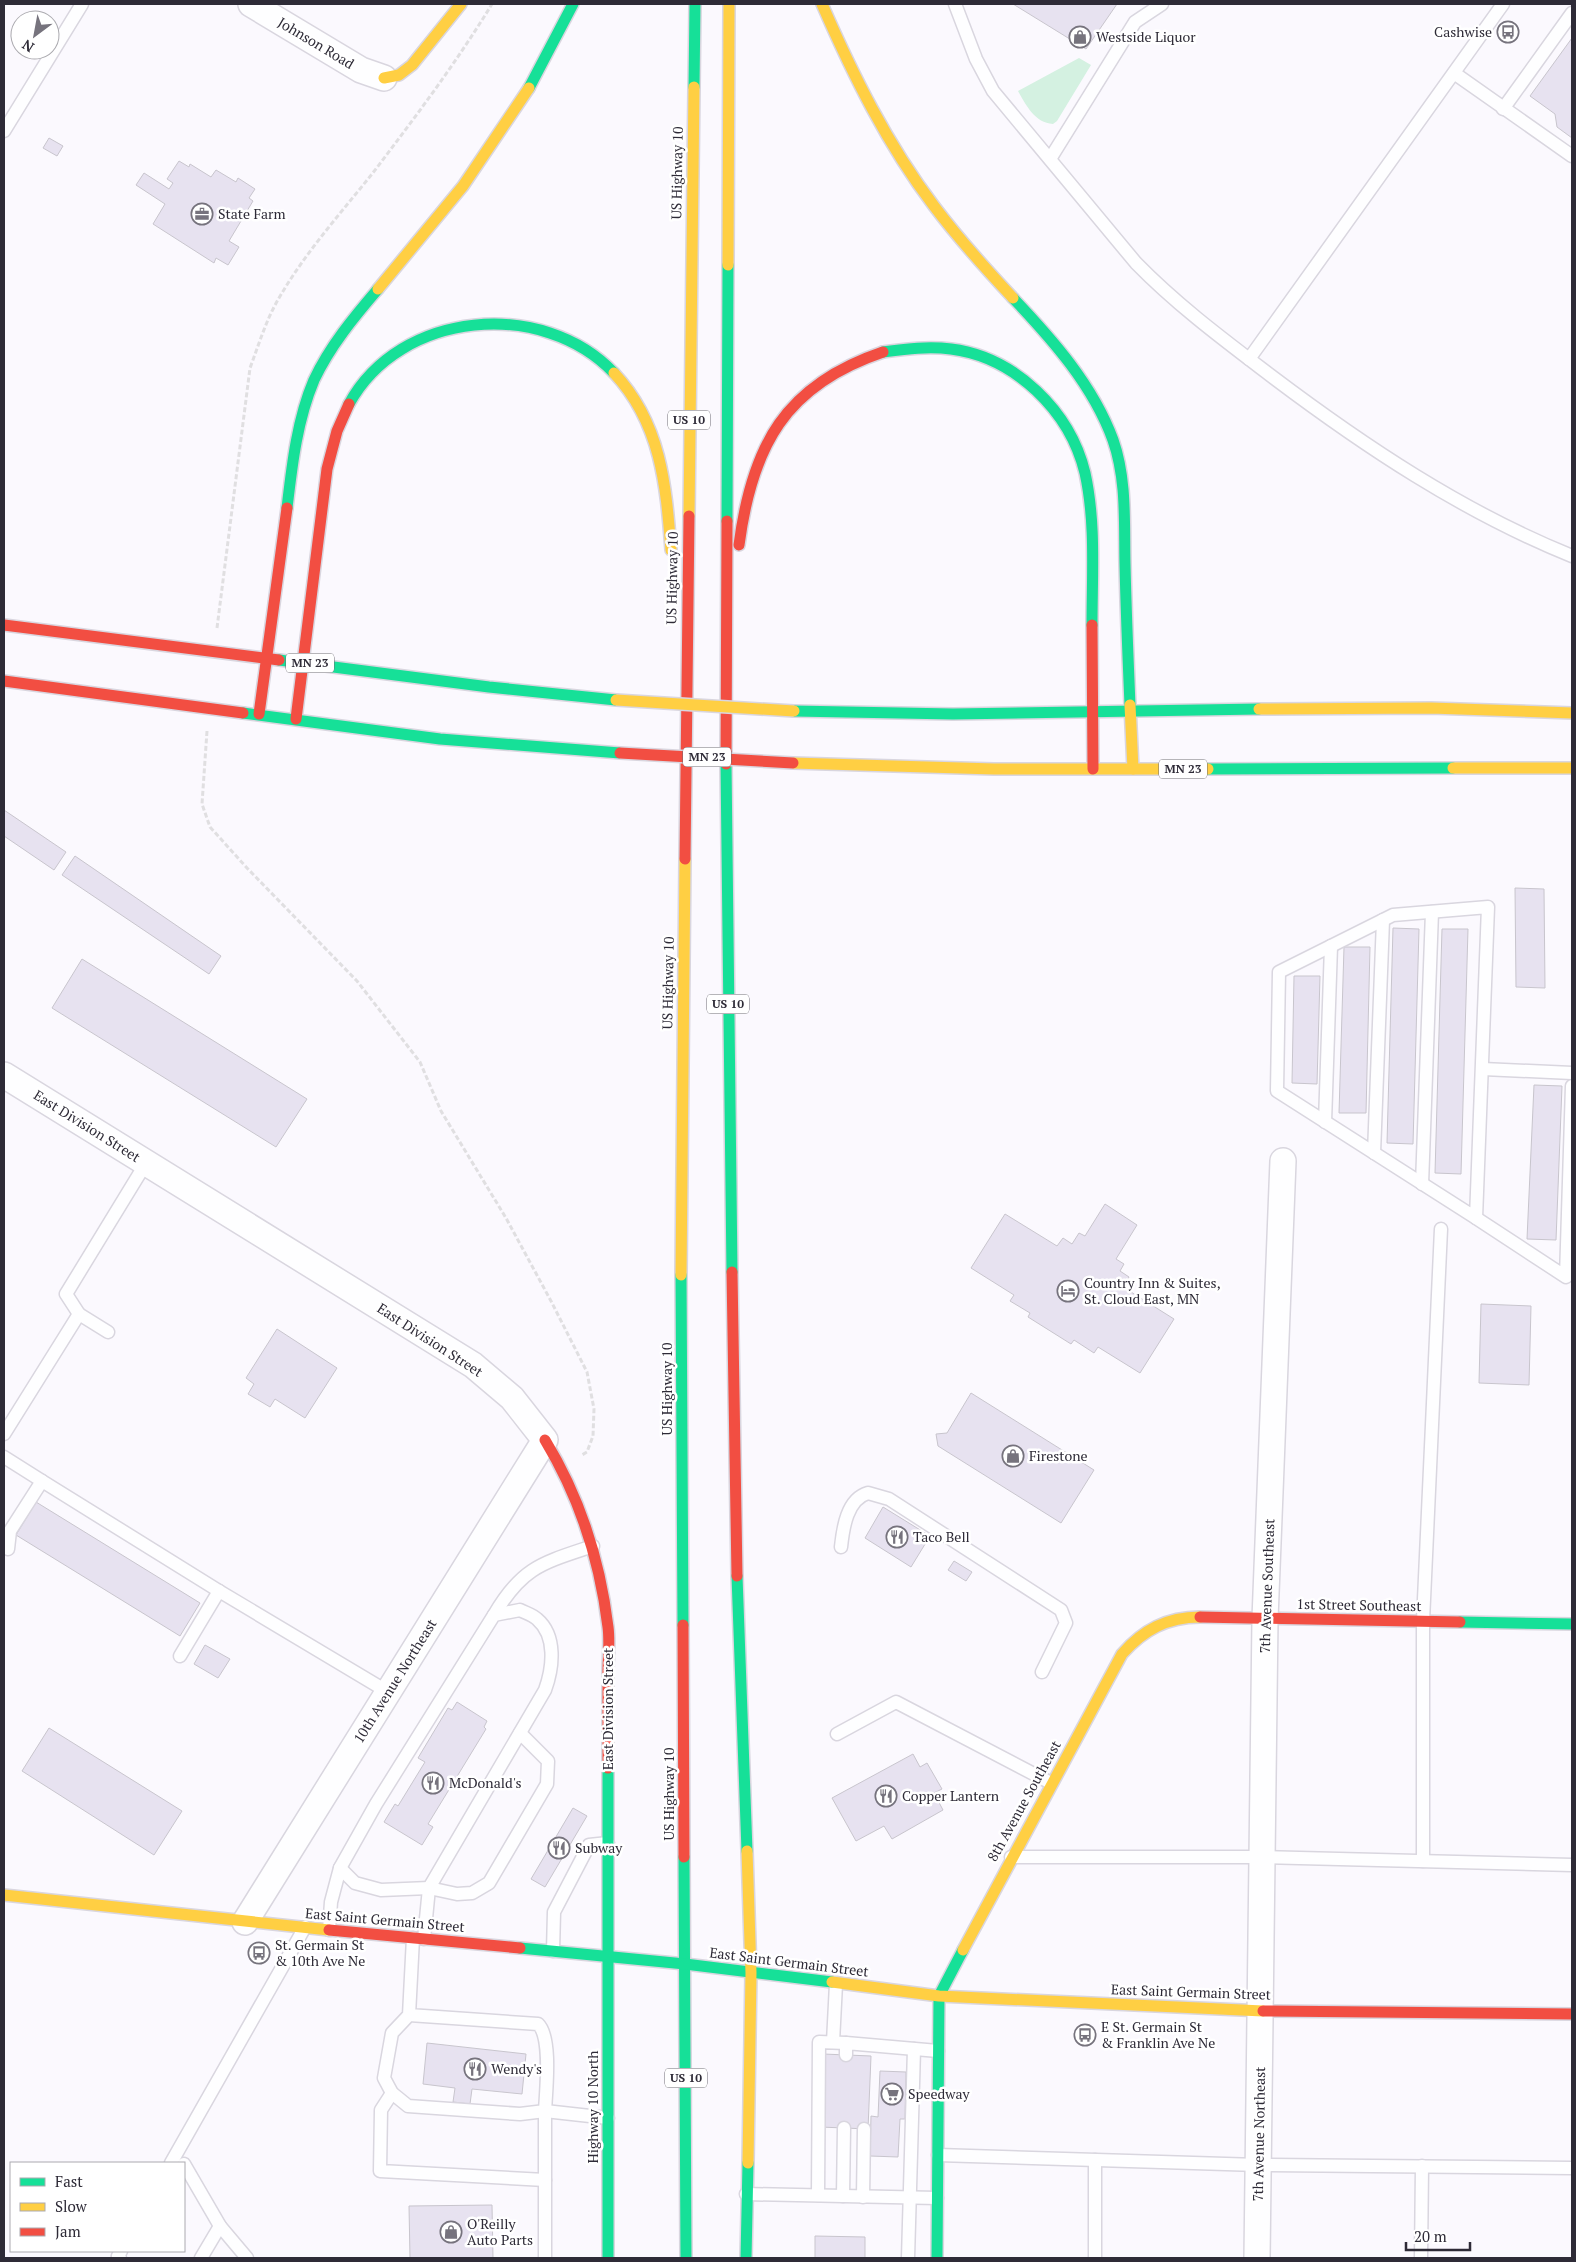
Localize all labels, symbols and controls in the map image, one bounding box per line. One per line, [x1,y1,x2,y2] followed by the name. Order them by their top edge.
[10,10,60,60] north arrow
[275,12,358,73] street label: Johnson Road
[1496,20,1520,44] bus stop icon: Cashwise
[1434,22,1492,41] place label: Cashwise
[1068,25,1092,49] shop icon: Westside Liquor
[1096,27,1196,46] place label: Westside Liquor
[18,35,37,57] text: N
[666,126,687,220] street label: US Highway 10
[190,202,214,226] office icon: State Farm
[218,204,286,223] place label: State Farm
[668,410,710,430] road number: US 10
[661,531,682,625] street label: US Highway 10
[286,654,334,672] road number: MN 23
[683,748,731,766] road number: MN 23
[1159,760,1207,779] road number: MN 23
[657,936,678,1030] street label: US Highway 10
[707,994,749,1014] road number: US 10
[30,1085,145,1166] street label: East Division Street
[1084,1273,1221,1308] place label: Country Inn & Suites, St. Cloud East, MN
[1056,1279,1080,1303] hotel icon: Country Inn & Suites, St. Cloud East, MN
[374,1298,487,1381] street label: East Division Street
[657,1343,676,1435] street label: US Highway 10
[1001,1444,1025,1468] shop icon: Firestone
[1029,1446,1088,1465] place label: Firestone
[1255,1518,1278,1654] street label: 7th Avenue Southeast
[885,1525,909,1549] restaurant icon: Taco Bell
[913,1527,970,1546] place label: Taco Bell
[1296,1594,1422,1615] street label: 1st Street Southeast
[349,1614,441,1746] street label: 10th Avenue Northeast
[598,1647,617,1770] street label: East Division Street
[982,1736,1065,1865] street label: 8th Avenue Southeast
[659,1748,678,1840] street label: US Highway 10
[421,1771,445,1795] restaurant icon: McDonald's
[449,1773,521,1792] place label: McDonald's
[874,1784,898,1808] restaurant icon: Copper Lantern
[902,1786,1000,1805] place label: Copper Lantern
[547,1836,571,1860] restaurant icon: Subway
[575,1838,623,1857] place label: Subway
[304,1903,466,1936] street label: East Saint Germain Street
[275,1935,365,1970] place label: St. Germain St & 10th Ave Ne
[247,1941,271,1965] bus stop icon: St. Germain St & 10th Ave Ne
[708,1942,870,1981] street label: East Saint Germain Street
[1111,1979,1272,2004] street label: East Saint Germain Street
[1101,2017,1215,2052] place label: E St. Germain St & Franklin Ave Ne
[1073,2023,1097,2047] bus stop icon: E St. Germain St & Franklin Ave Ne
[583,2051,602,2163] street label: Highway 10 North
[463,2057,487,2081] restaurant icon: Wendy's
[491,2059,542,2078] place label: Wendy's
[1248,2066,1269,2202] street label: 7th Avenue Northeast
[665,2068,707,2088] road number: US 10
[880,2082,904,2106] supermarket icon: Speedway
[908,2084,971,2103] place label: Speedway
[10,2162,185,2252] legend
[55,2171,83,2191] text: Fast
[55,2196,88,2216] text: Slow
[467,2214,533,2249] place label: O'Reilly Auto Parts
[439,2220,463,2244] shop icon: O'Reilly Auto Parts
[1406,2220,1470,2252] scale bar
[55,2221,81,2241] text: Jam
[1414,2226,1447,2246] text: 20 m

